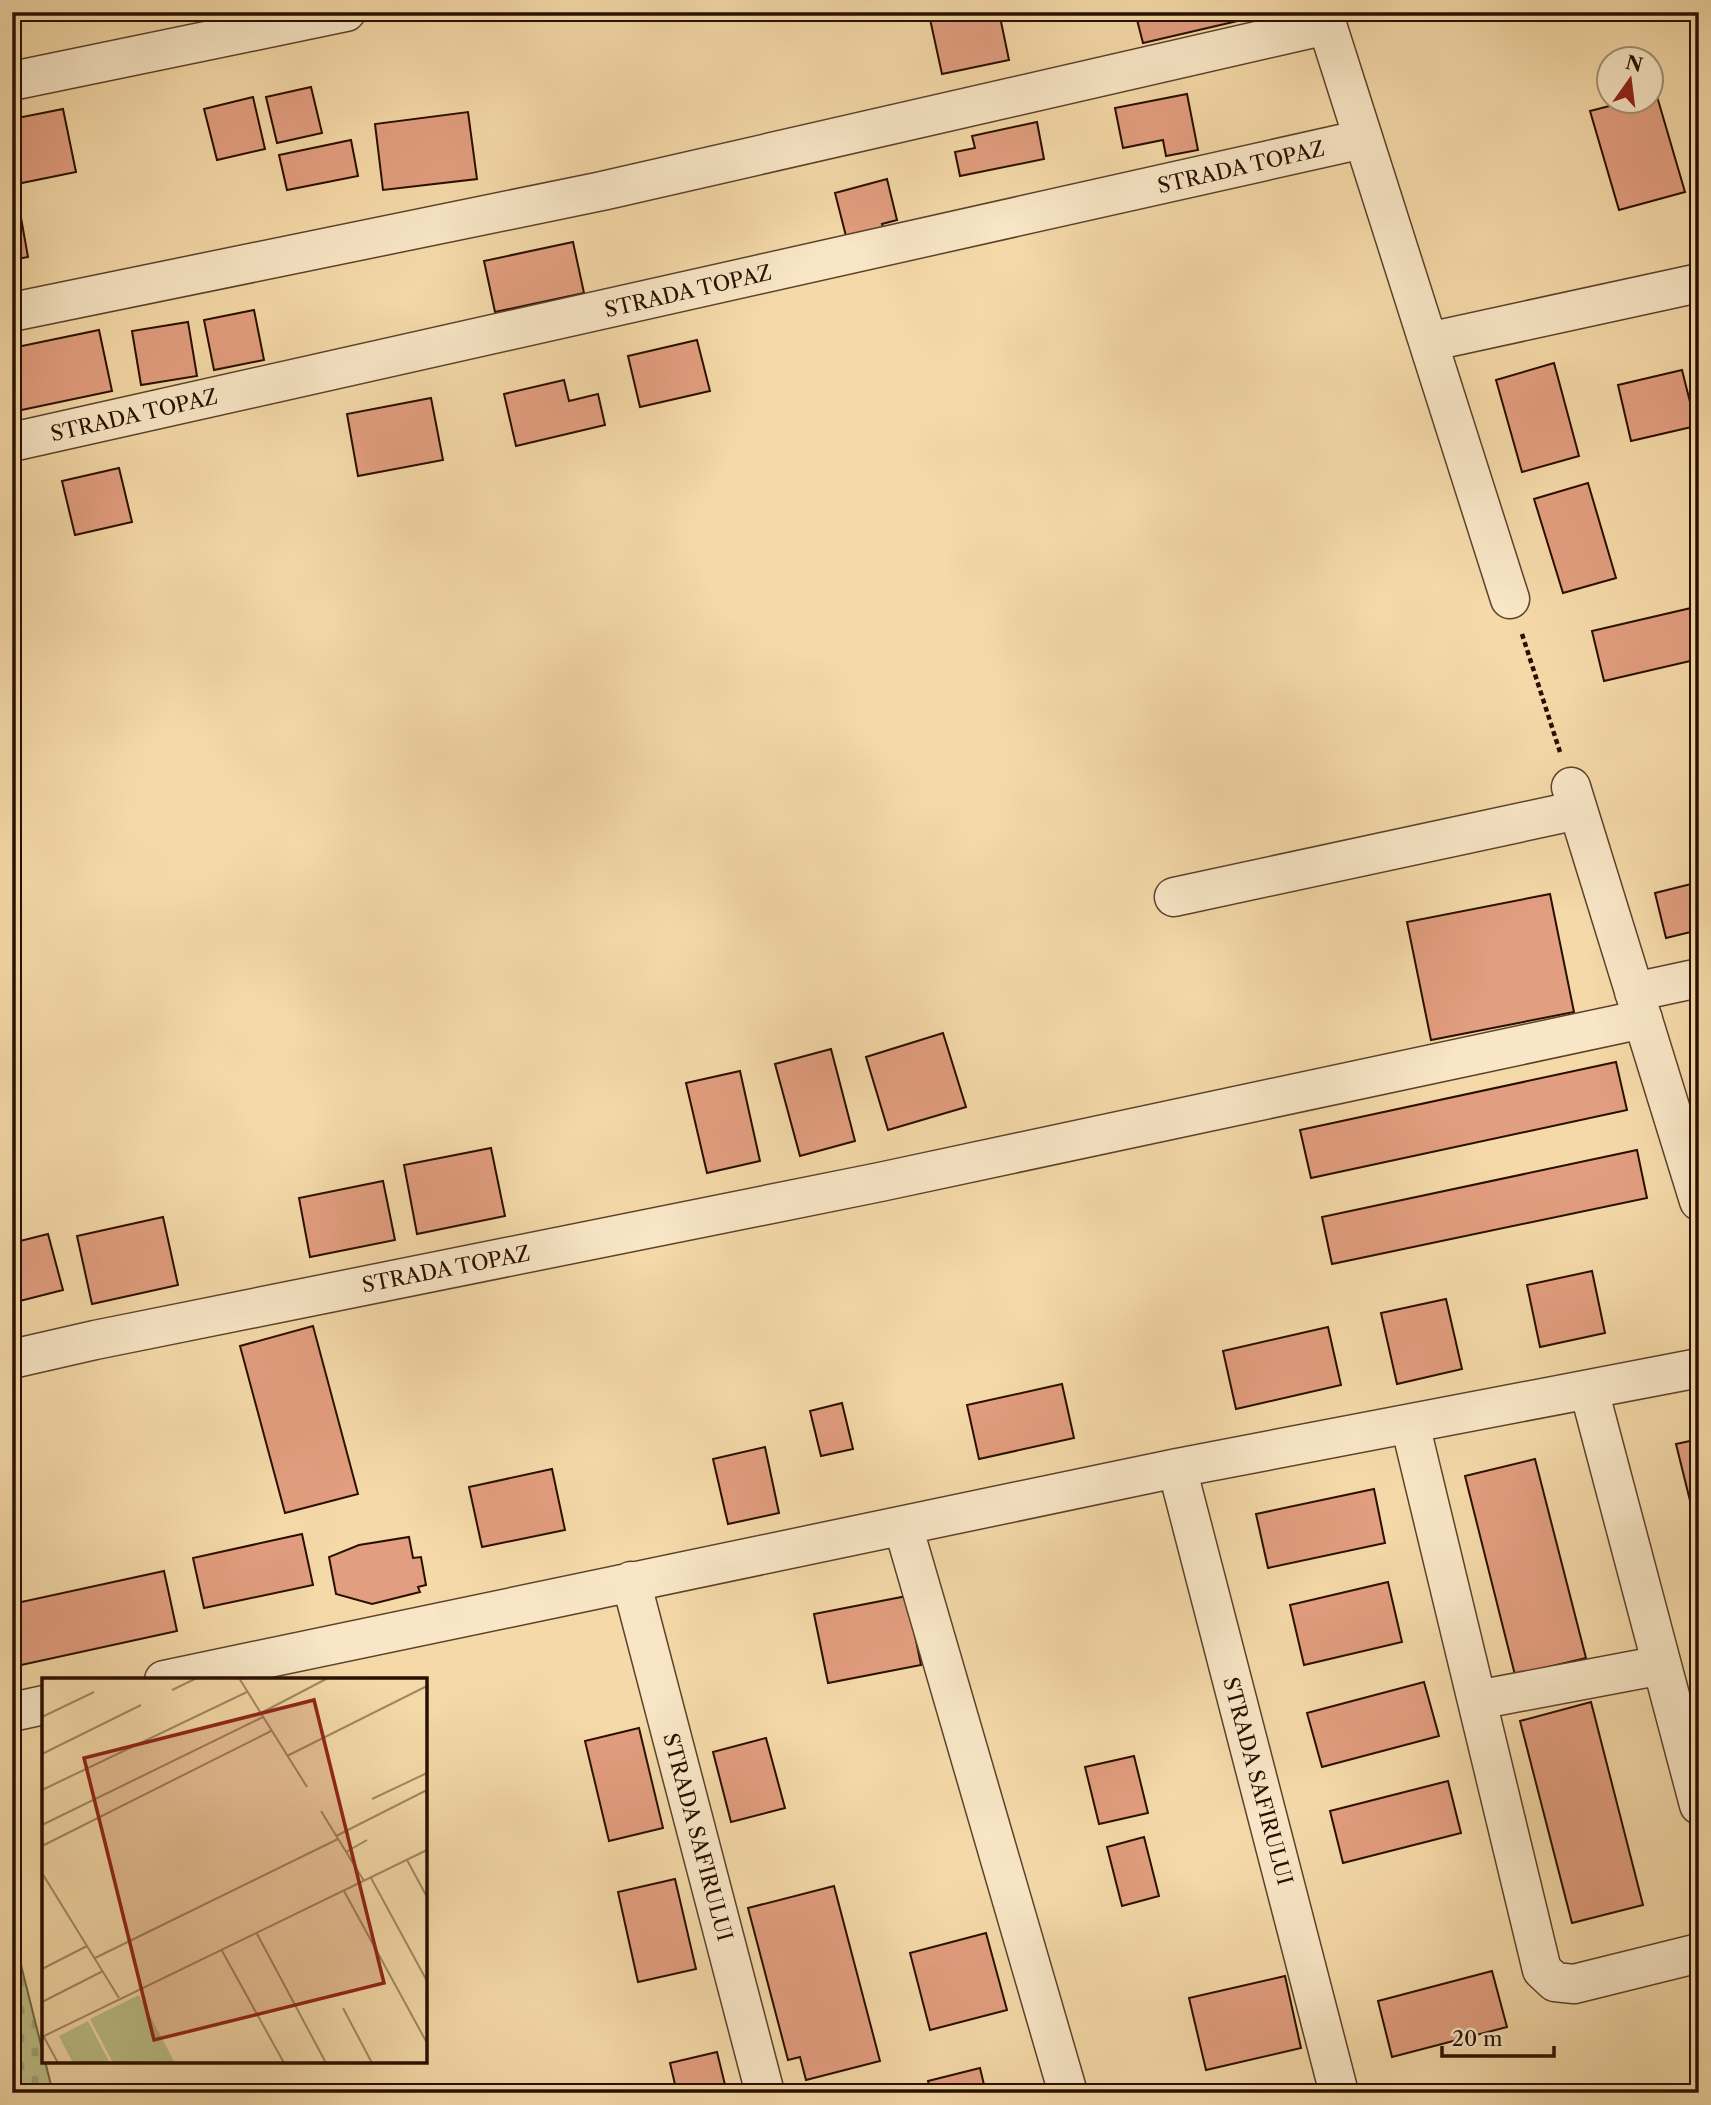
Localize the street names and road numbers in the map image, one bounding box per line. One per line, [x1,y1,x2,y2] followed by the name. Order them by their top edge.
[1155,136,1327,198] street label: STRADA TOPAZ
[602,260,774,322] street label: STRADA TOPAZ
[48,384,220,446] street label: STRADA TOPAZ
[360,1240,532,1298] street label: STRADA TOPAZ
[1218,1674,1298,1888] street label: STRADA SAFIRULUI
[658,1730,738,1944] street label: STRADA SAFIRULUI

